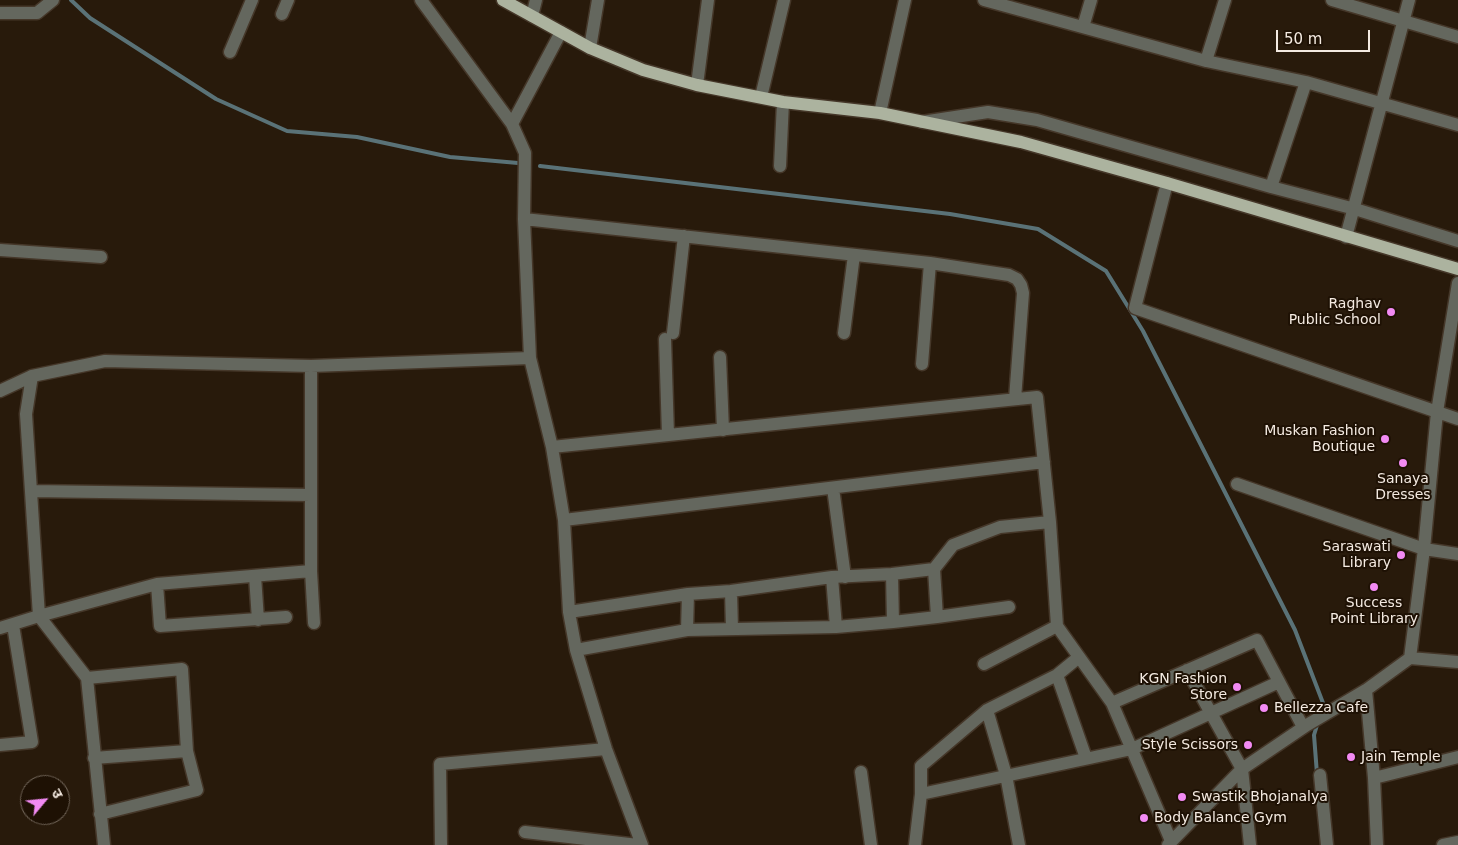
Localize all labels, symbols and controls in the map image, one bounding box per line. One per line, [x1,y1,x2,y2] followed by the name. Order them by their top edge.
[1278,20,1372,52] scale bar
[1284,30,1322,48] text: 50 m
[1289,296,1381,328] place label: Raghav Public School
[1385,306,1397,318] marker: Raghav Public School
[1264,423,1375,456] place label: Muskan Fashion Boutique
[1379,433,1391,445] marker: Muskan Fashion Boutique
[1397,457,1409,469] marker: Sanaya Dresses
[1375,471,1431,504] place label: Sanaya Dresses
[1322,539,1391,572] place label: Saraswati Library
[1395,549,1407,561] marker: Saraswati Library
[1368,581,1380,593] marker: Success Point Library
[1330,595,1418,628] place label: Success Point Library
[1139,671,1227,704] place label: KGN Fashion Store
[1231,681,1243,693] marker: KGN Fashion Store
[1274,700,1368,716] place label: Bellezza Cafe
[1258,702,1270,714] marker: Bellezza Cafe
[1142,737,1238,753] place label: Style Scissors
[1242,739,1254,751] marker: Style Scissors
[1361,749,1441,765] place label: Jain Temple
[1345,751,1357,763] marker: Jain Temple
[20,775,70,825] north arrow
[48,786,66,801] text: उ
[1192,789,1328,805] place label: Swastik Bhojanalya
[1176,791,1188,803] marker: Swastik Bhojanalya
[1154,810,1287,826] place label: Body Balance Gym
[1138,812,1150,824] marker: Body Balance Gym

